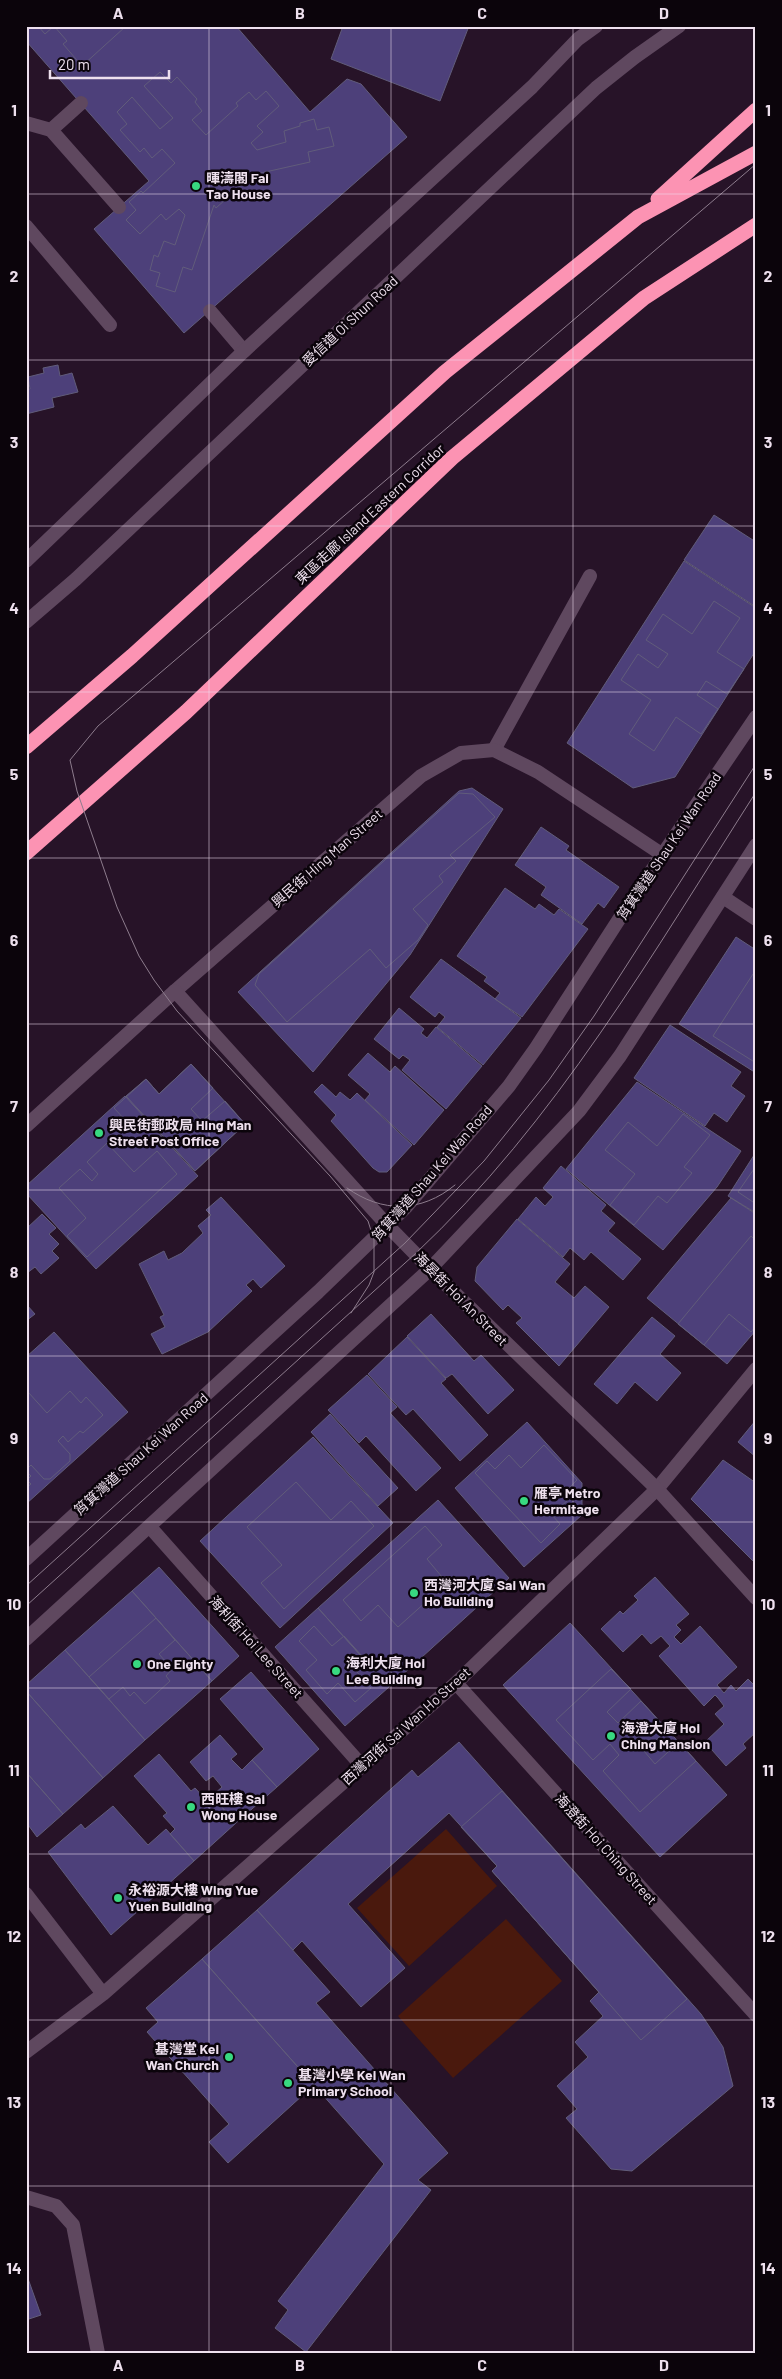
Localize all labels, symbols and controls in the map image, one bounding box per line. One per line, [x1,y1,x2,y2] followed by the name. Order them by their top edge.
[113,3,124,22] text: A
[295,3,305,22] text: B
[477,3,487,22] text: C
[659,3,669,22] text: D
[50,48,169,80] scale bar
[58,55,90,73] text: 20 m
[11,100,17,119] text: 1
[765,100,771,119] text: 1
[206,169,271,202] place label: 暉濤閣 Fai Tao House
[190,180,202,192] marker: 暉濤閣 Fai Tao House
[10,266,19,285] text: 2
[764,266,773,285] text: 2
[298,272,401,369] street label: 愛信道 Oi Shun Road
[10,432,18,451] text: 3
[764,432,772,451] text: 3
[292,440,448,587] street label: 東區走廊 Island Eastern Corridor
[9,598,19,617] text: 4
[763,598,773,617] text: 4
[10,764,19,783] text: 5
[764,764,773,783] text: 5
[613,769,724,923] street label: 筲箕灣道 Shau Kei Wan Road
[268,805,385,910] street label: 興民街 Hing Man Street
[10,930,19,949] text: 6
[764,930,773,949] text: 6
[10,1096,18,1115] text: 7
[764,1096,772,1115] text: 7
[368,1101,495,1244] street label: 筲箕灣道 Shau Kei Wan Road
[109,1116,251,1149] place label: 興民街郵政局 Hing Man Street Post Office
[93,1127,105,1139] marker: 興民街郵政局 Hing Man Street Post Office
[411,1248,512,1349] street label: 海晏街 Hoi An Street
[10,1262,19,1281] text: 8
[764,1262,773,1281] text: 8
[70,1389,211,1518] street label: 筲箕灣道 Shau Kei Wan Road
[10,1428,18,1447] text: 9
[764,1428,772,1447] text: 9
[534,1484,601,1517] place label: 雁亭 Metro Hermitage
[518,1495,530,1507] marker: 雁亭 Metro Hermitage
[424,1576,545,1609] place label: 西灣河大廈 Sai Wan Ho Building
[408,1587,420,1599] marker: 西灣河大廈 Sai Wan Ho Building
[206,1592,307,1701] street label: 海利街 Hoi Lee Street
[7,1594,21,1613] text: 10
[761,1594,775,1613] text: 10
[346,1654,425,1687] place label: 海利大廈 Hoi Lee Building
[147,1655,213,1672] place label: One Eighty
[131,1658,143,1670] marker: One Eighty
[338,1663,474,1788] street label: 西灣河街 Sai Wan Ho Street
[330,1665,342,1677] marker: 海利大廈 Hoi Lee Building
[621,1719,710,1752] place label: 海澄大廈 Hoi Ching Mansion
[605,1730,617,1742] marker: 海澄大廈 Hoi Ching Mansion
[8,1760,20,1779] text: 11
[762,1760,774,1779] text: 11
[201,1790,278,1823] place label: 西旺樓 Sai Wong House
[552,1790,661,1908] street label: 海澄街 Hoi Ching Street
[185,1801,197,1813] marker: 西旺樓 Sai Wong House
[128,1881,259,1914] place label: 永裕源大樓 Wing Yue Yuen Building
[112,1892,124,1904] marker: 永裕源大樓 Wing Yue Yuen Building
[7,1926,21,1945] text: 12
[761,1926,775,1945] text: 12
[146,2040,219,2073] place label: 基灣堂 Kei Wan Church
[223,2051,235,2063] marker: 基灣堂 Kei Wan Church
[298,2066,406,2099] place label: 基灣小學 Kei Wan Primary School
[282,2077,294,2089] marker: 基灣小學 Kei Wan Primary School
[7,2092,21,2111] text: 13
[761,2092,775,2111] text: 13
[6,2258,22,2277] text: 14
[760,2258,776,2277] text: 14
[113,2355,124,2374] text: A
[295,2355,305,2374] text: B
[477,2355,487,2374] text: C
[659,2355,669,2374] text: D

